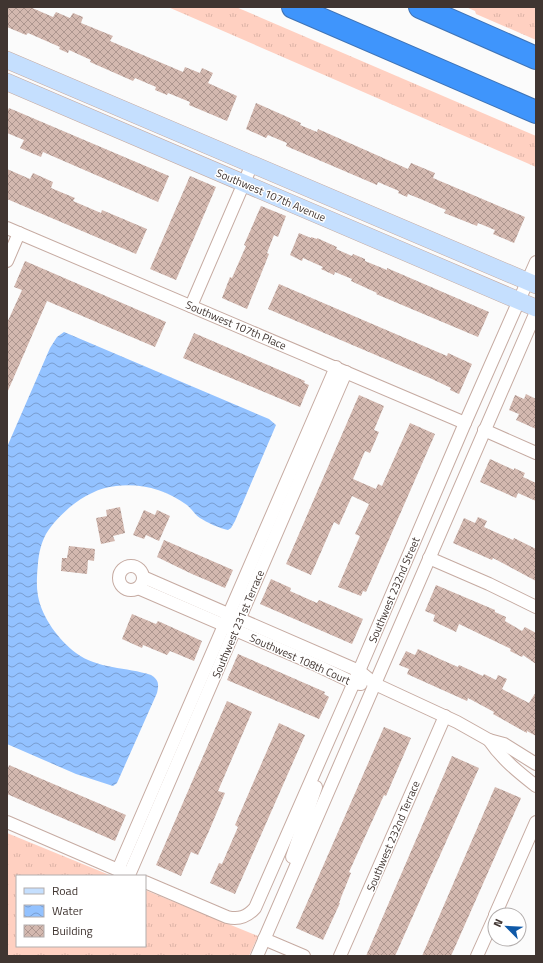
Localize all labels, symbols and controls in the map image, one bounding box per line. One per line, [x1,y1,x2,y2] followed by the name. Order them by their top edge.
[214,165,329,226] street label: Southwest 107th Avenue
[183,297,289,354] street label: Southwest 107th Place
[364,534,424,645] street label: Southwest 232nd Street
[208,567,268,681] street label: Southwest 231st Terrace
[247,630,353,688] street label: Southwest 108th Court
[362,778,424,894] street label: Southwest 232nd Terrace
[16,875,146,947] legend
[52,881,78,900] text: Road
[52,901,83,920] text: Water
[487,907,527,947] north arrow
[489,916,507,930] text: N
[52,921,93,940] text: Building

